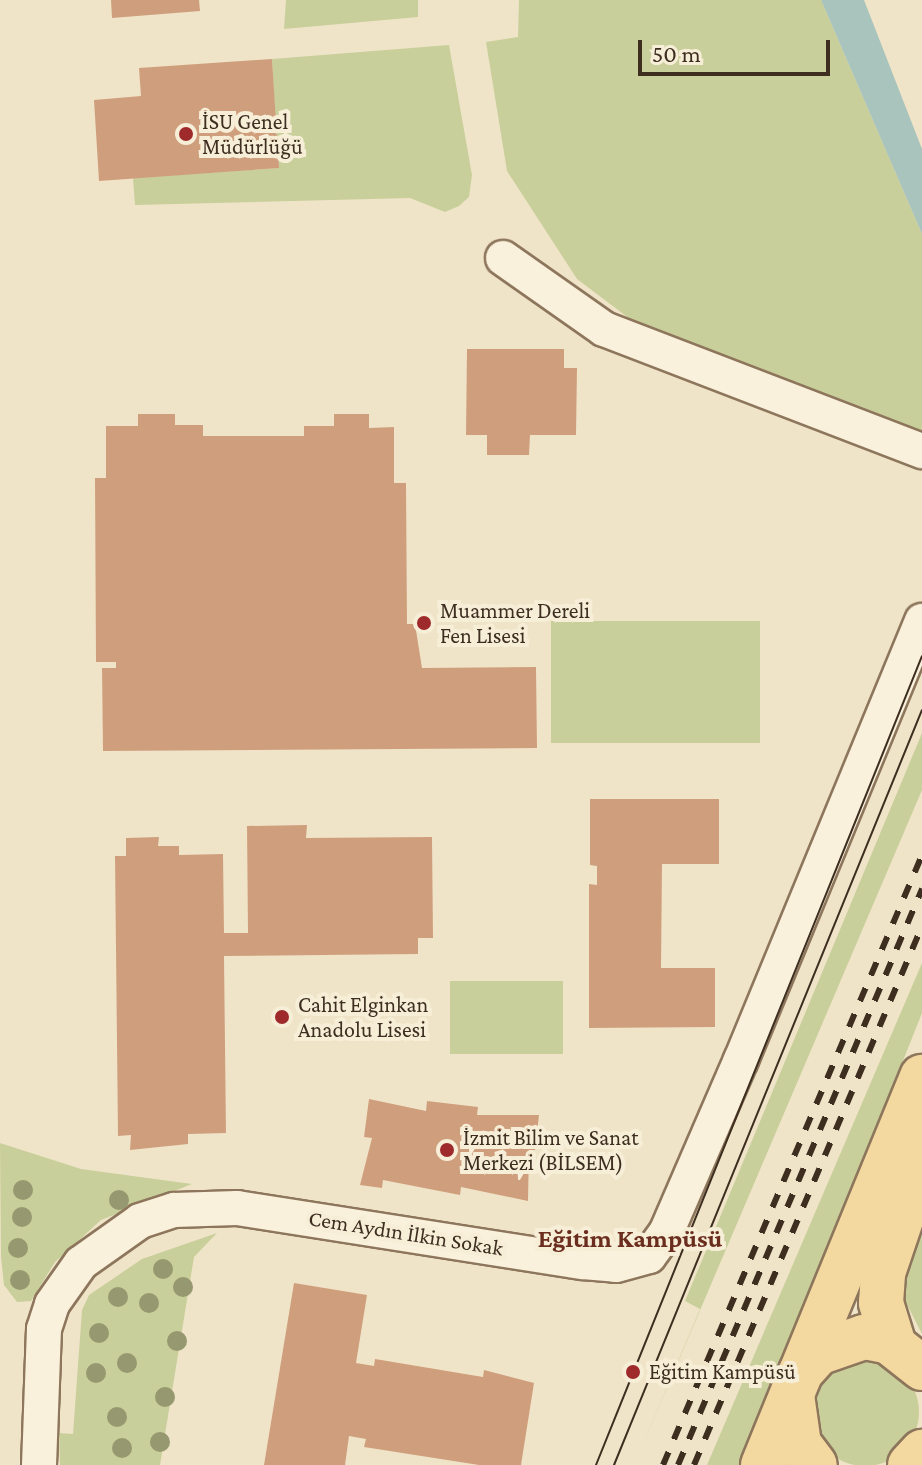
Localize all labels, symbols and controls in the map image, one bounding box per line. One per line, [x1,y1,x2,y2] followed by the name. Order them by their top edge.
[642,24,834,74] scale bar
[652,40,701,67] text: 50 m
[202,108,303,160] place label: İSU Genel Müdürlüğü
[177,125,195,143] marker: İSU Genel Müdürlüğü
[440,597,590,648] place label: Muammer Dereli Fen Lisesi
[415,614,433,632] marker: Muammer Dereli Fen Lisesi
[298,991,428,1042] place label: Cahit Elginkan Anadolu Lisesi
[273,1008,291,1026] marker: Cahit Elginkan Anadolu Lisesi
[463,1124,638,1176] place label: İzmit Bilim ve Sanat Merkezi (BİLSEM)
[438,1141,456,1159] marker: İzmit Bilim ve Sanat Merkezi (BİLSEM)
[307,1205,505,1261] street label: Cem Aydın İlkin Sokak
[538,1223,722,1255] district label: Eğitim Kampüsü
[649,1359,796,1385] place label: Eğitim Kampüsü
[624,1363,642,1381] marker: Eğitim Kampüsü

